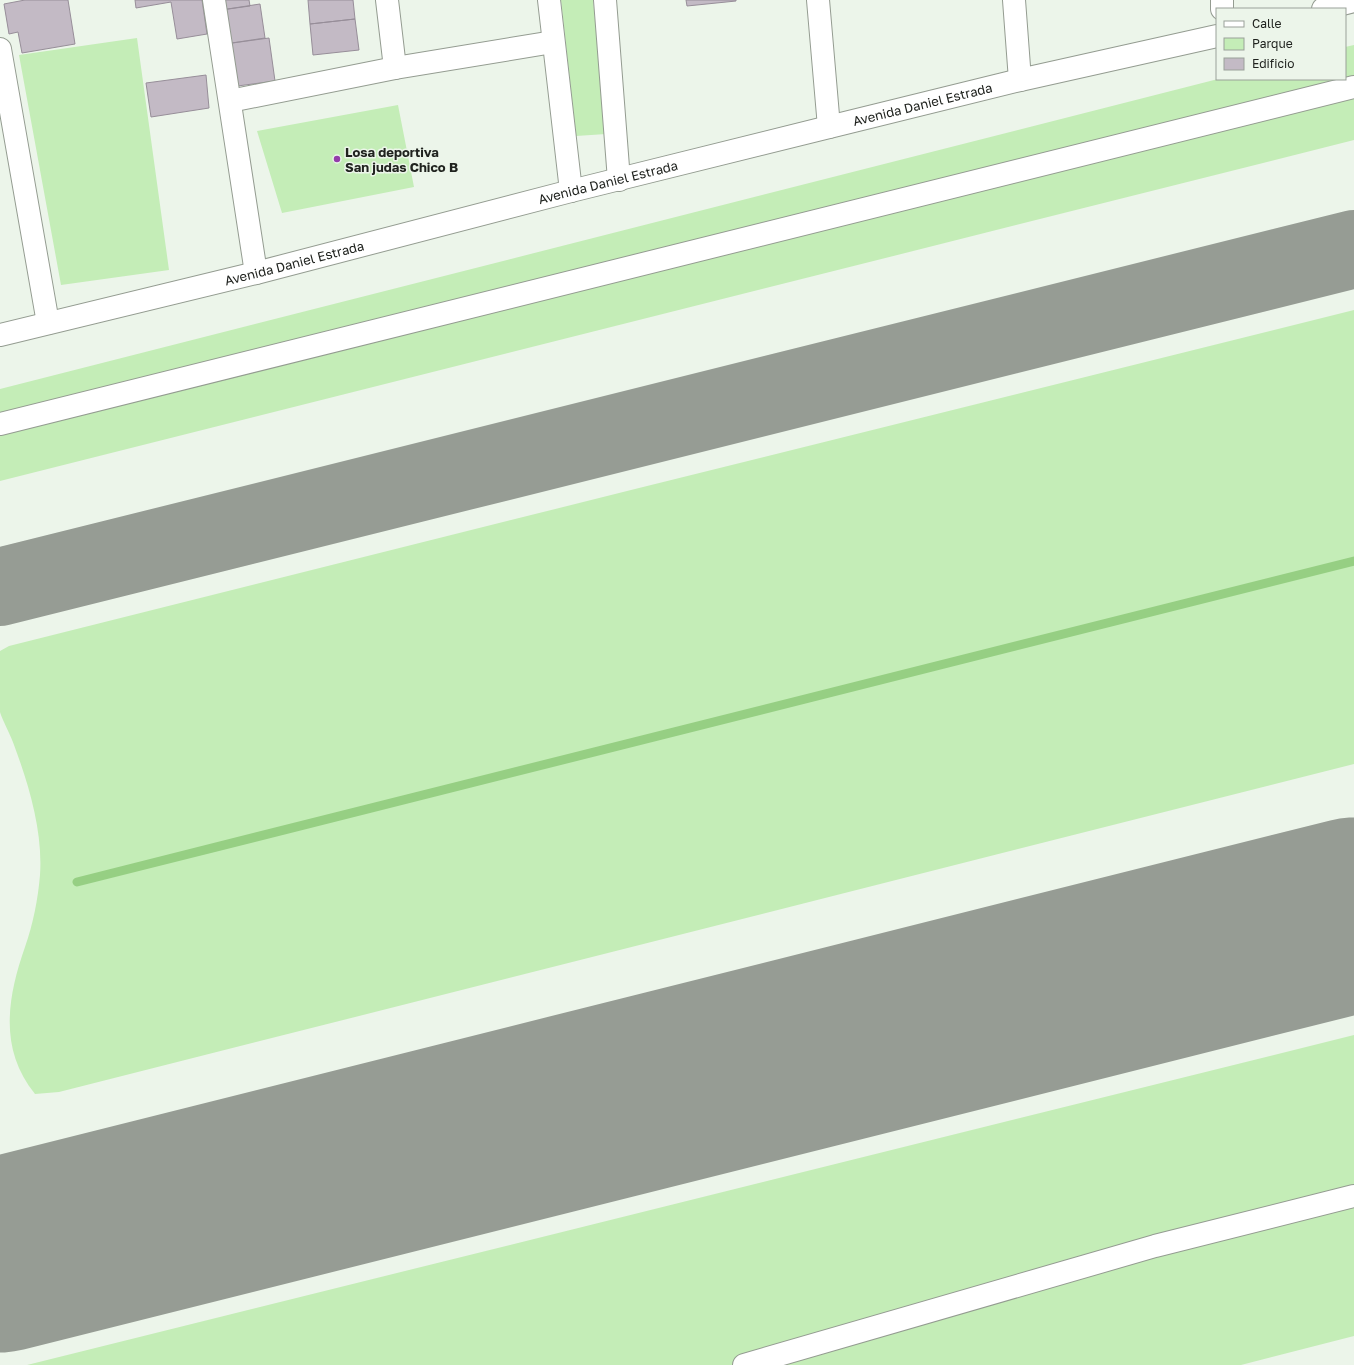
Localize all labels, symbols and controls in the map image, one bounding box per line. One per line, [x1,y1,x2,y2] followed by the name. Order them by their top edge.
[1216,8,1346,80] legend
[1252,16,1282,31] text: Calle
[1252,36,1293,51] text: Parque
[1252,56,1294,71] text: Edificio
[851,79,994,129] street label: Avenida Daniel Estrada
[345,144,458,175] place label: Losa deportiva San judas Chico B
[332,154,342,164] marker: Losa deportiva San judas Chico B
[537,157,679,207] street label: Avenida Daniel Estrada
[223,237,366,288] street label: Avenida Daniel Estrada

